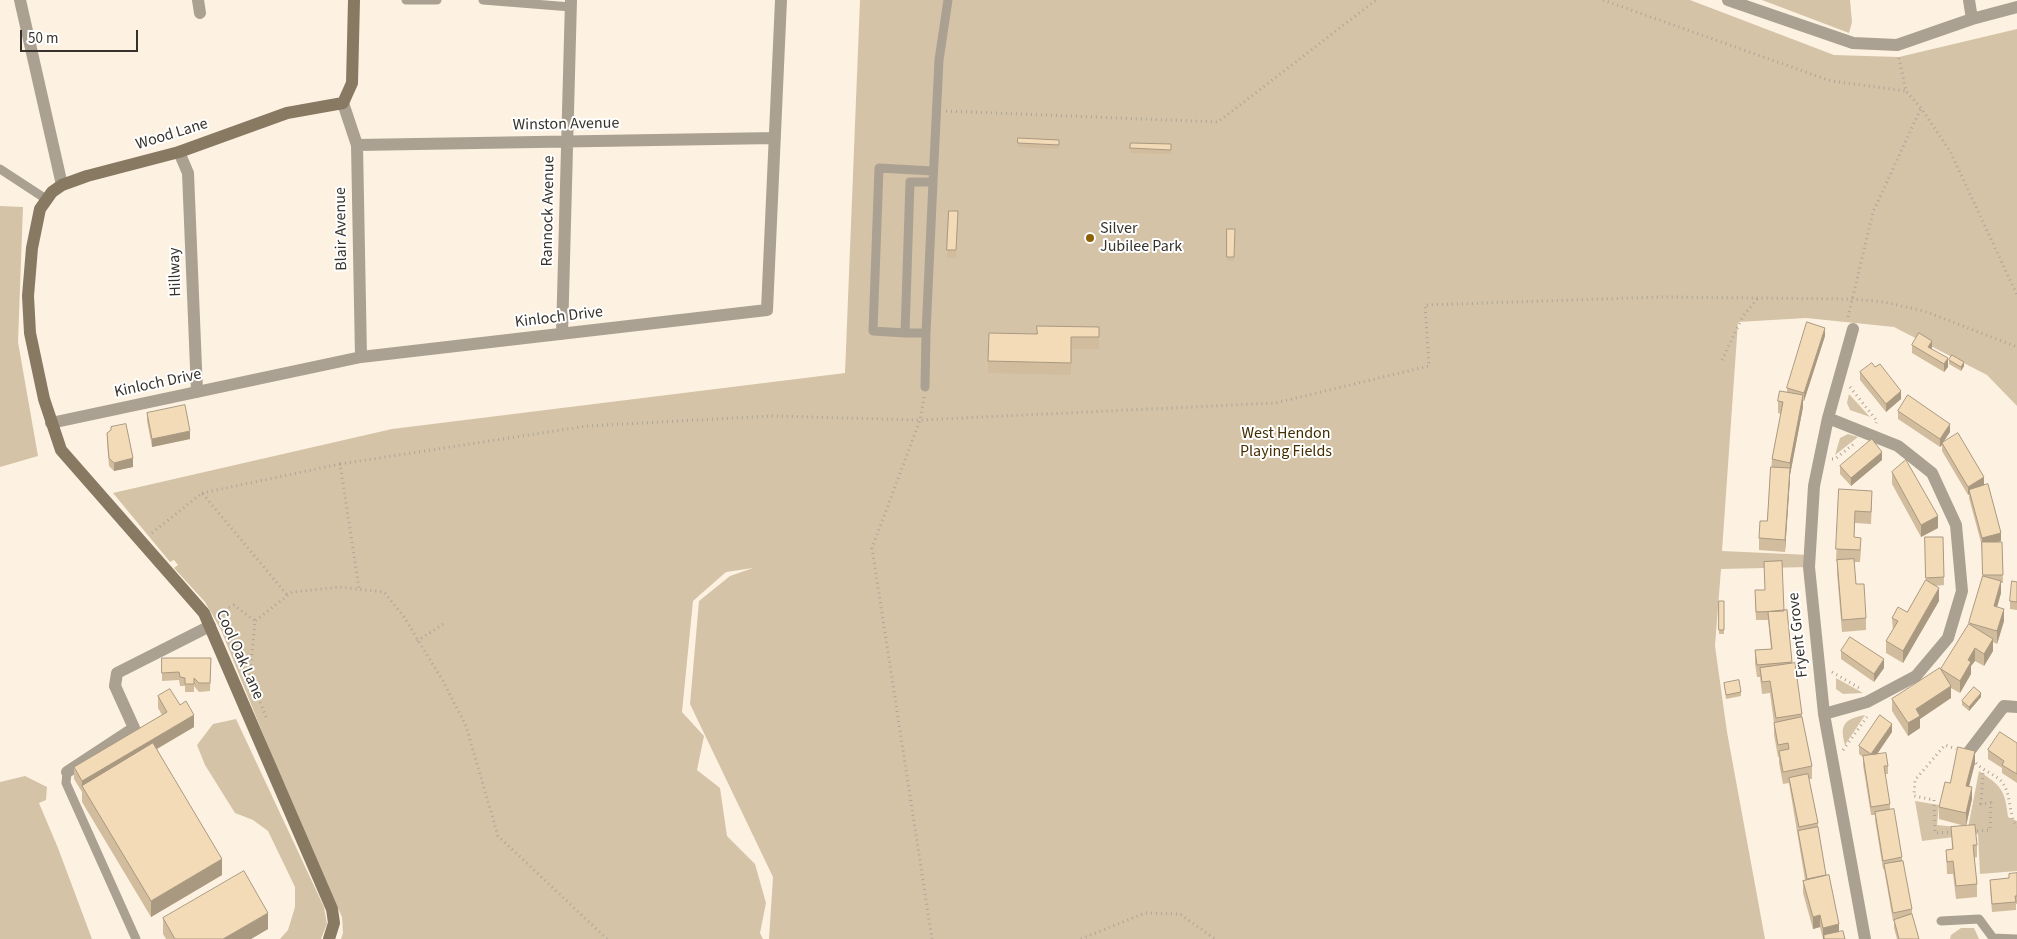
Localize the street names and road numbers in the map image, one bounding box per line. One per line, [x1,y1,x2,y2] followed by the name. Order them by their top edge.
[512,114,620,136] street label: Winston Avenue
[134,115,210,155] street label: Wood Lane
[538,155,560,267] street label: Rannock Avenue
[332,187,352,271] street label: Blair Avenue
[166,247,186,297] street label: Hillway
[514,303,604,333] street label: Kinloch Drive
[113,365,203,403] street label: Kinloch Drive
[1785,591,1813,679] street label: Fryent Grove
[211,607,267,703] street label: Cool Oak Lane

